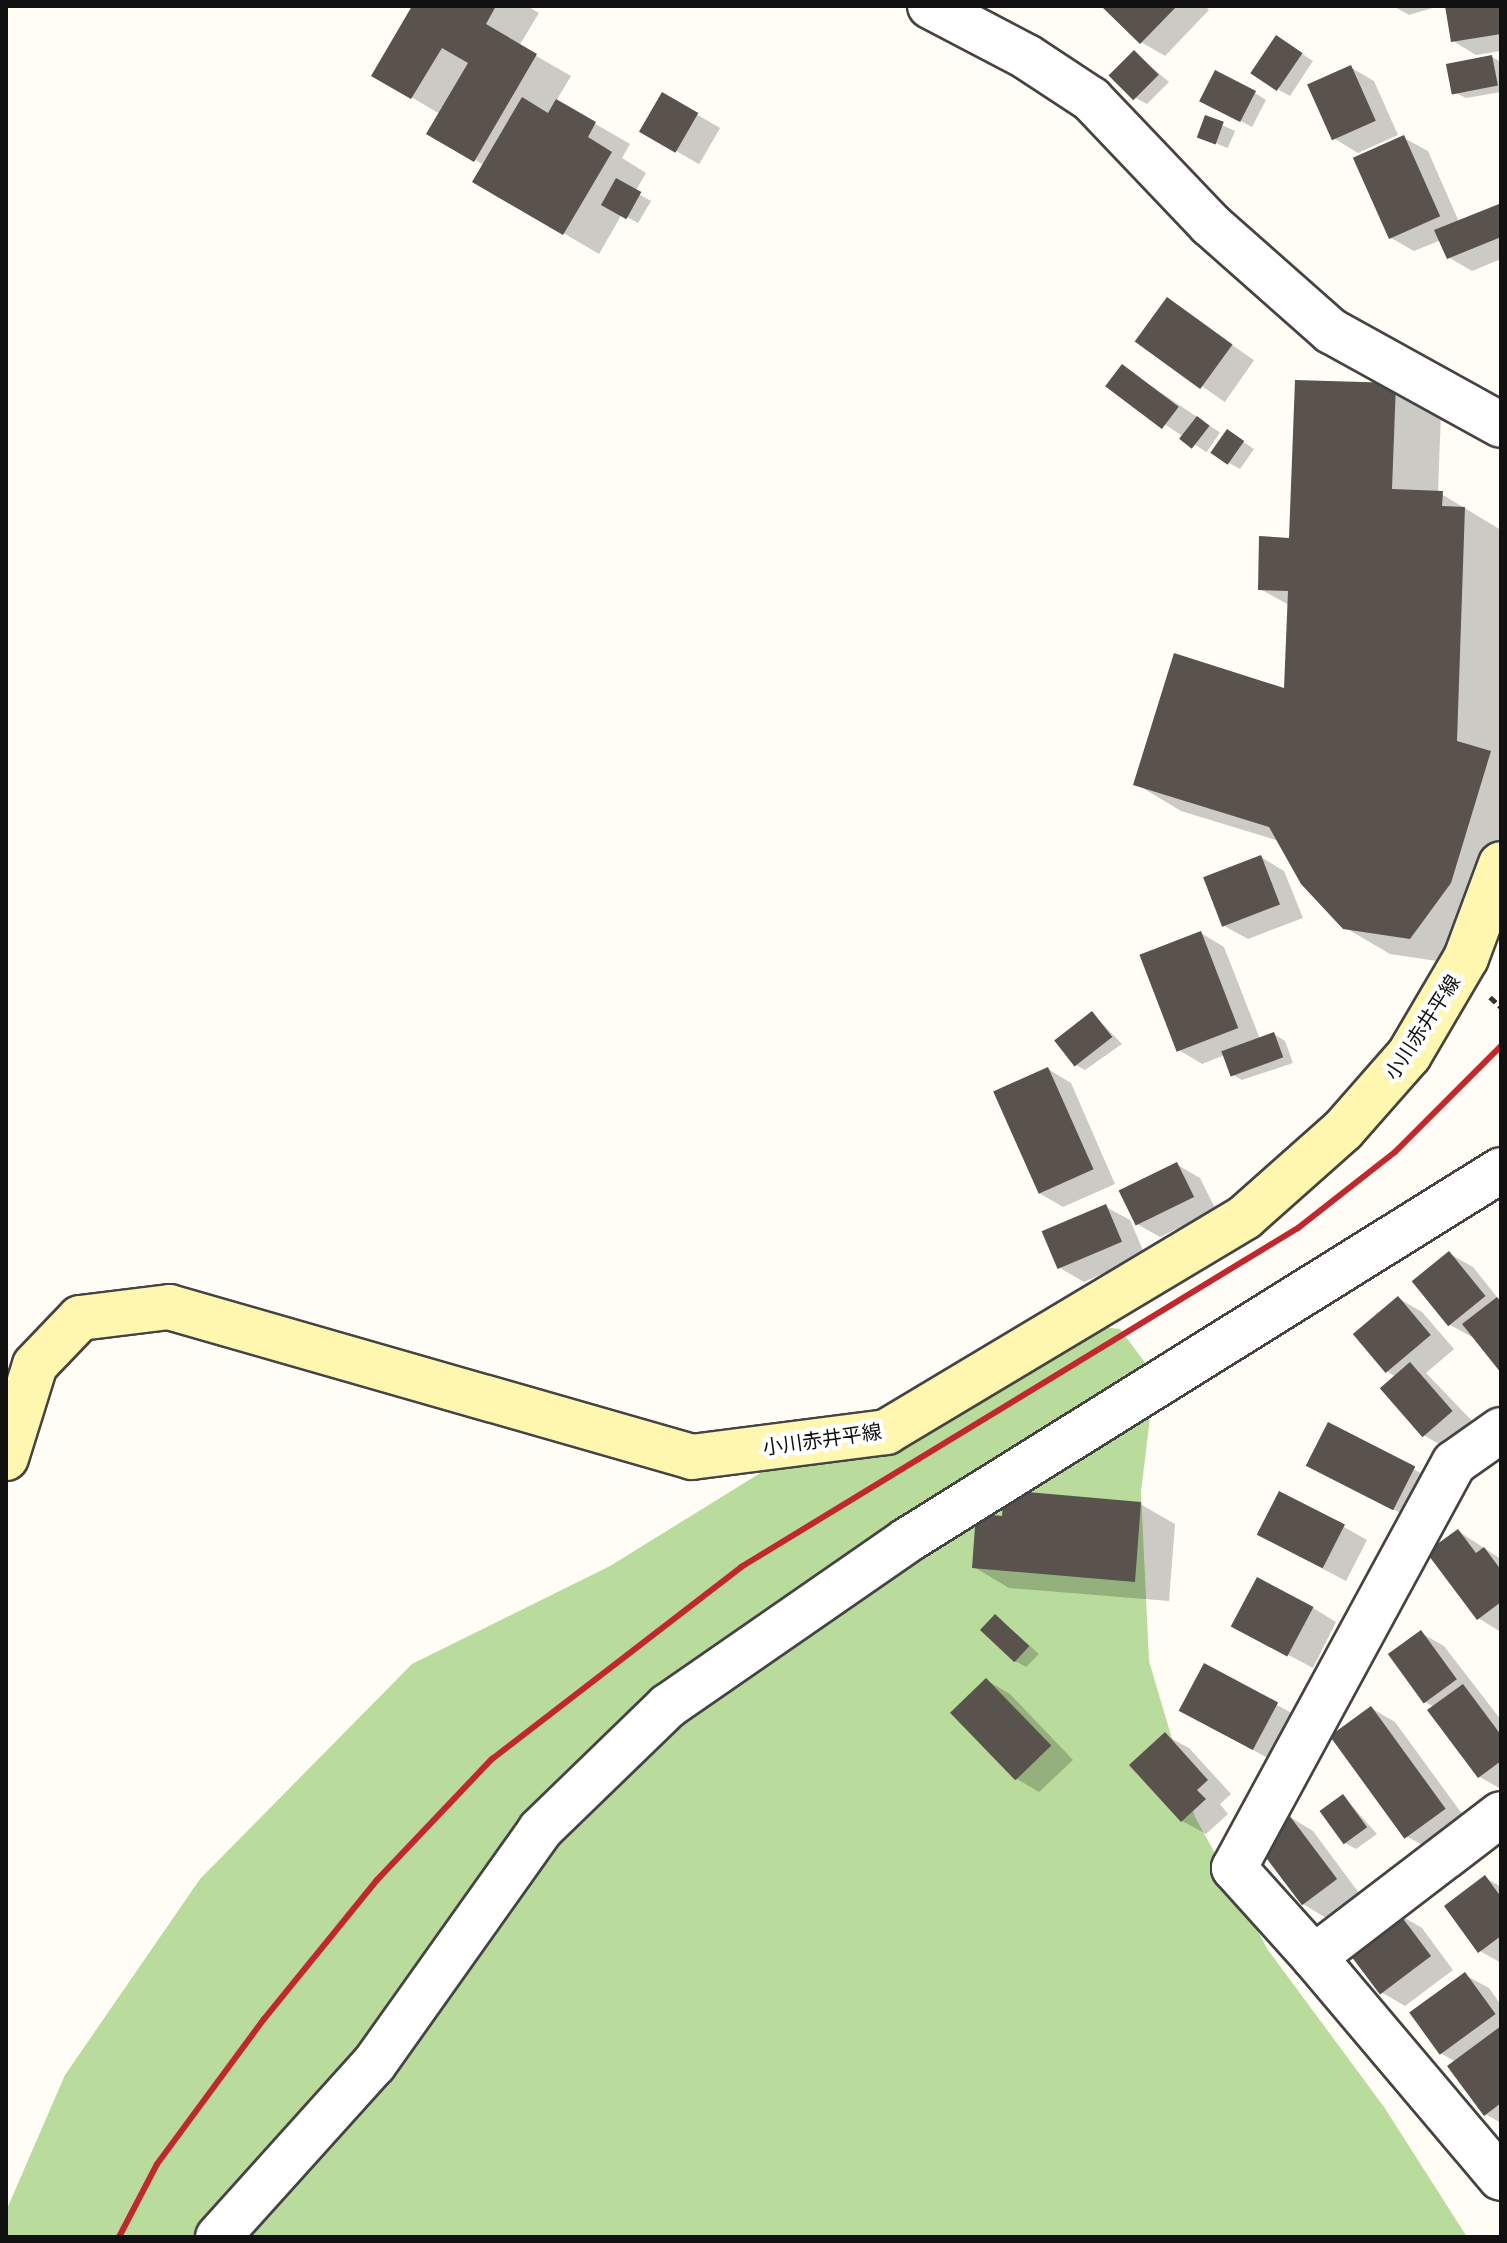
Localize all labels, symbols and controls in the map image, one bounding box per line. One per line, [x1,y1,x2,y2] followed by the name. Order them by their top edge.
[1379,970,1465,1084] street label: 小川赤井平線
[761,1419,883,1459] street label: 小川赤井平線

